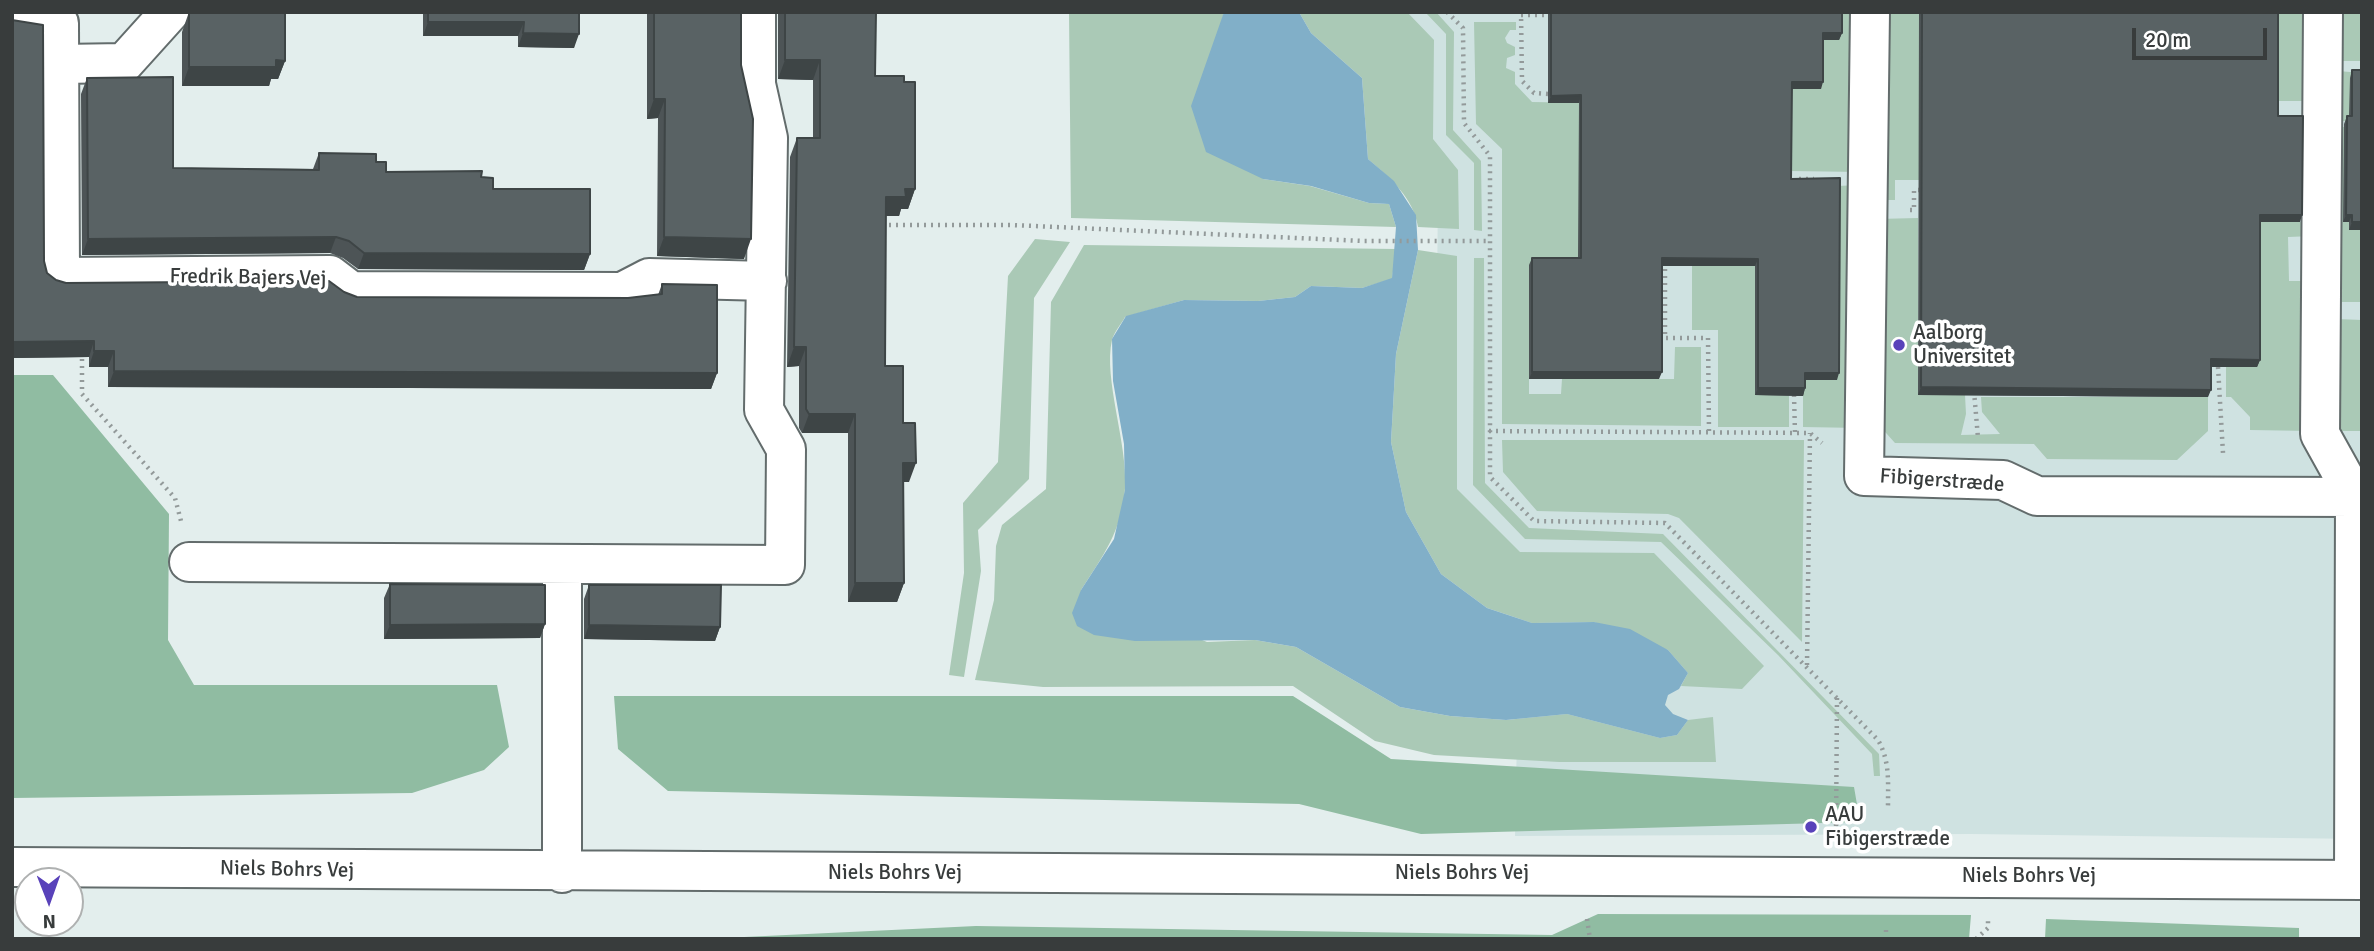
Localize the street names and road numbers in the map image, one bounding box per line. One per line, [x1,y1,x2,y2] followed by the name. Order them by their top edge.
[169,264,327,292] street label: Fredrik Bajers Vej
[1879,464,2005,498] street label: Fibigerstræde
[220,856,354,884] street label: Niels Bohrs Vej
[828,860,962,886] street label: Niels Bohrs Vej
[1395,860,1529,886] street label: Niels Bohrs Vej
[1962,863,2096,889] street label: Niels Bohrs Vej

